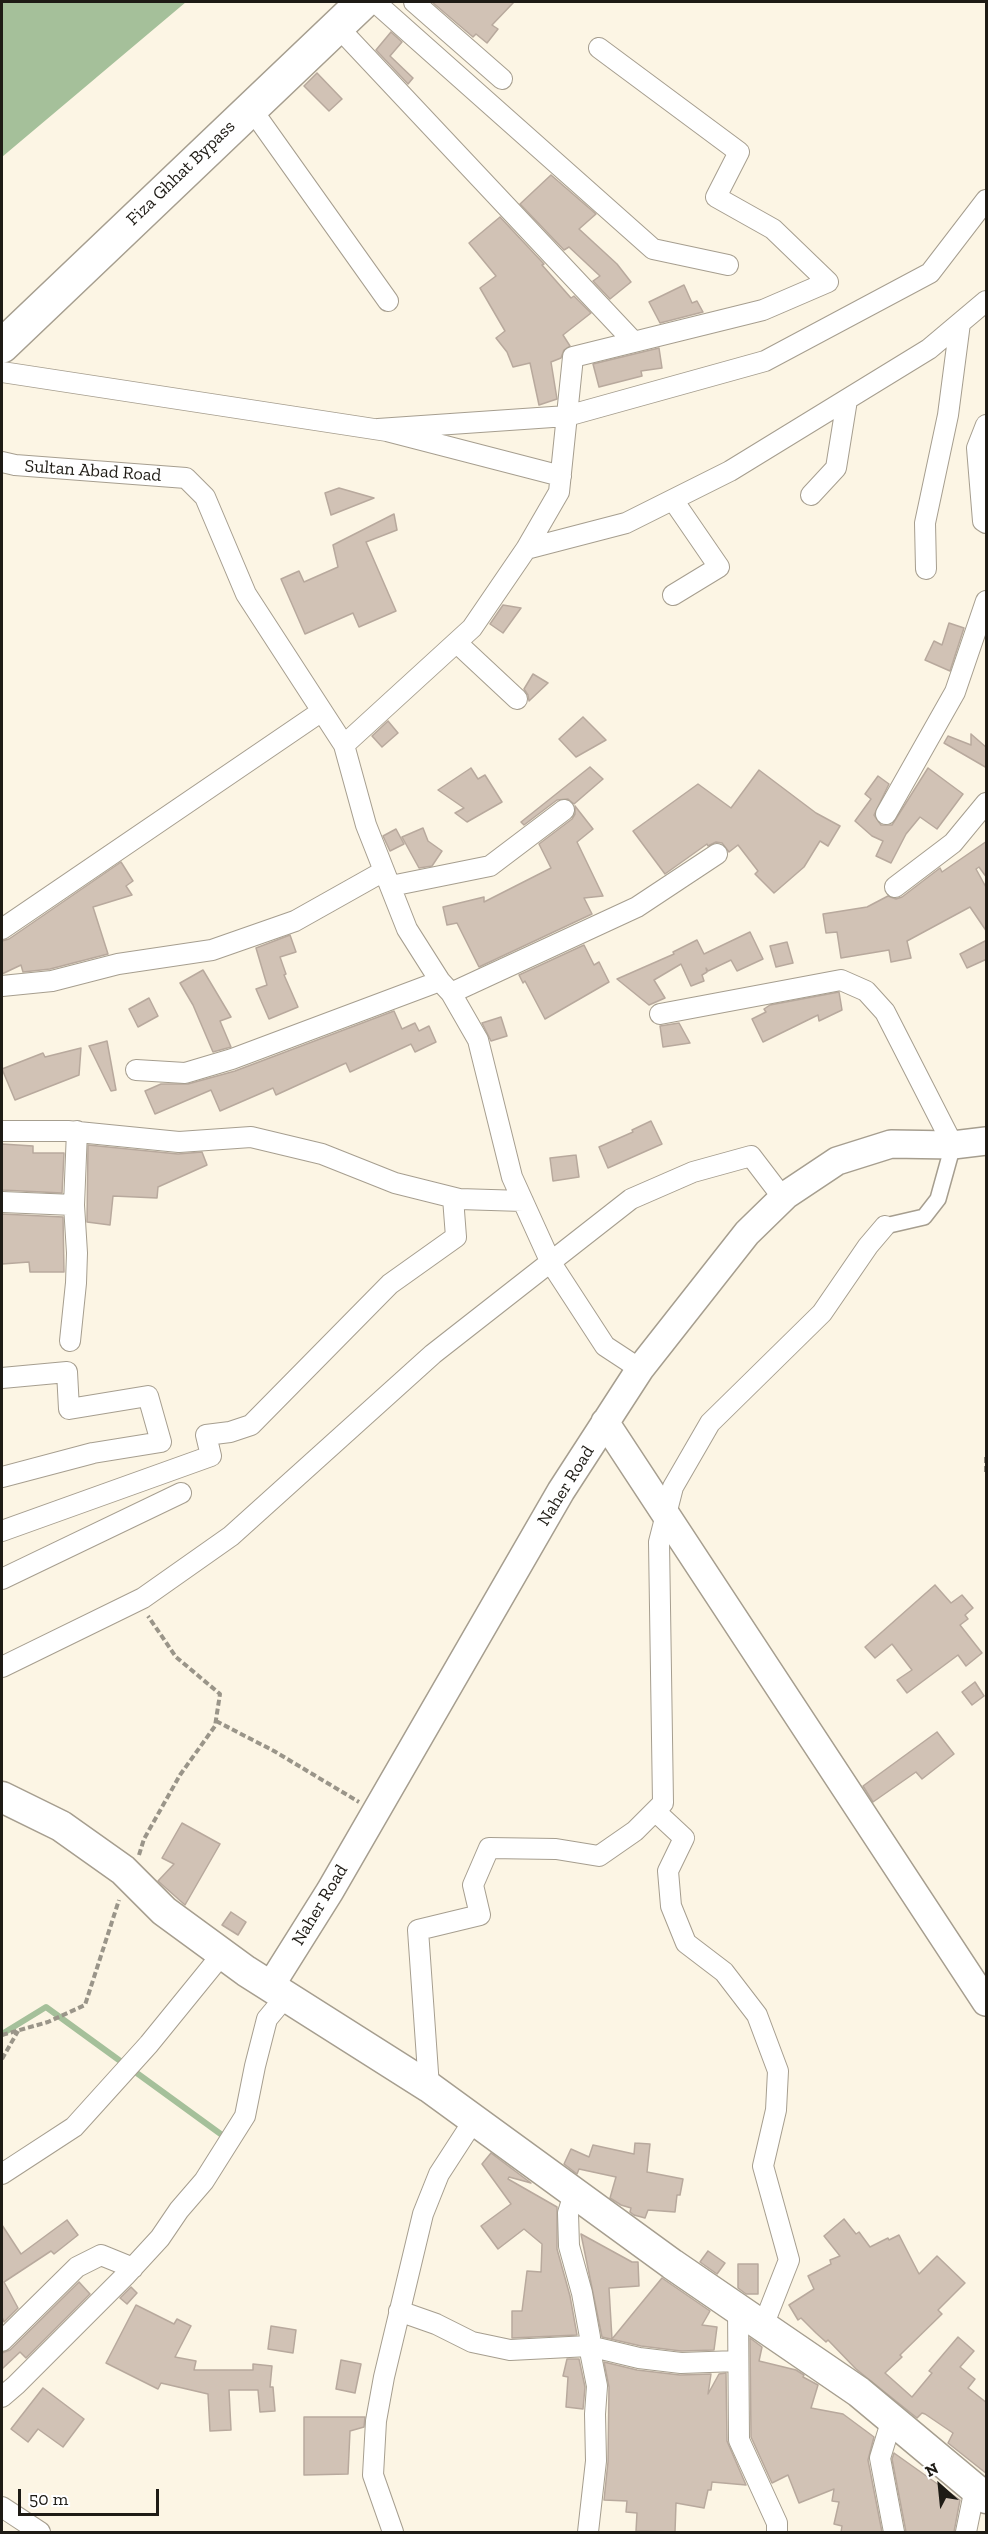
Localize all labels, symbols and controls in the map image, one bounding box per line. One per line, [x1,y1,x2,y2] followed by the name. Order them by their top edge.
[122,116,240,230] street label: Fiza Ghhat Bypass
[24,455,162,487] street label: Sultan Abad Road
[533,1442,599,1530] street label: Naher Road
[287,1861,353,1949] street label: Naher Road
[910,2456,970,2516] north arrow
[922,2458,941,2481] text: N
[21,2477,162,2515] scale bar
[29,2488,68,2510] text: 50 m

